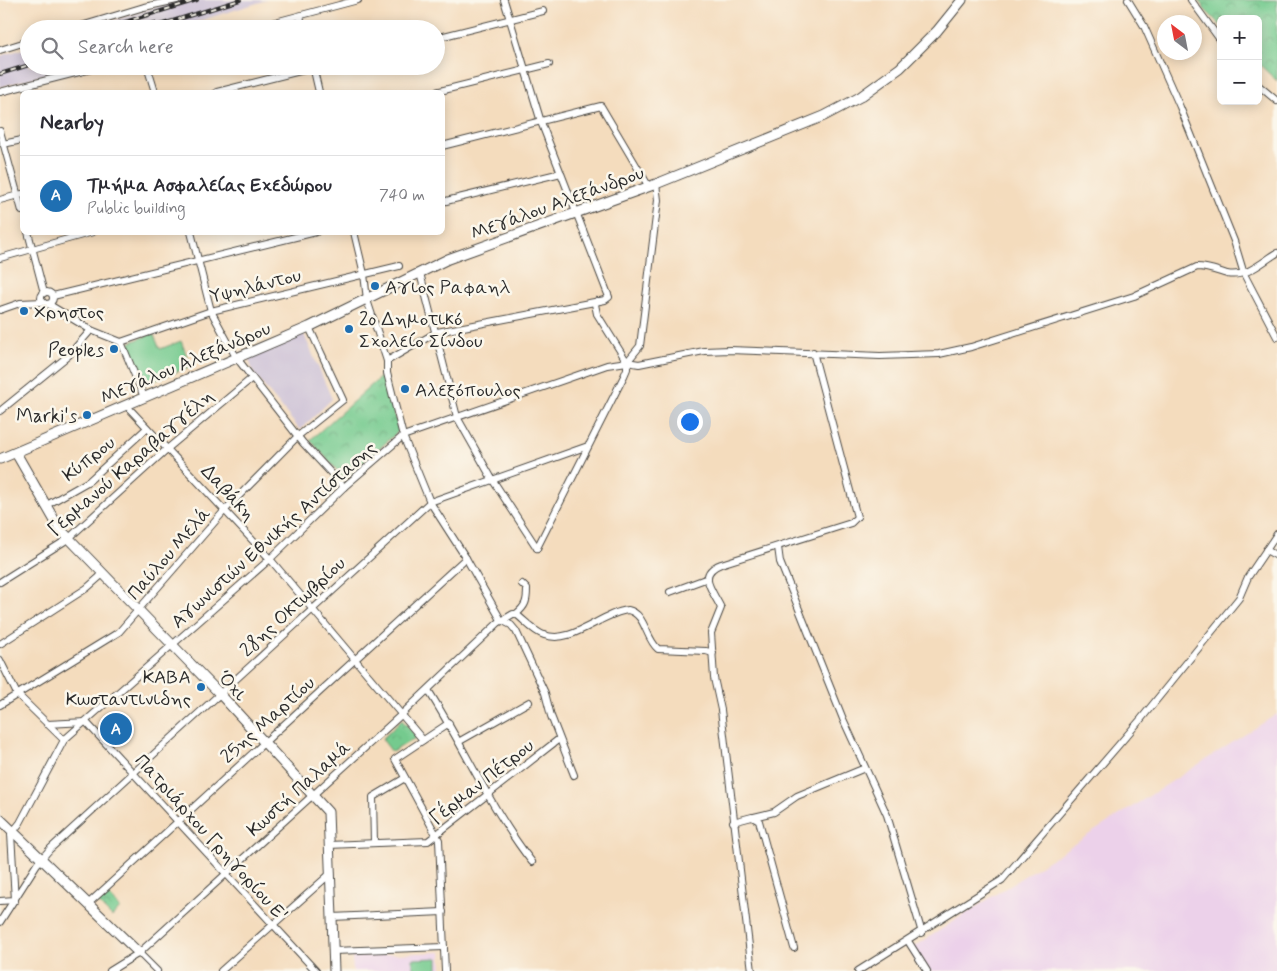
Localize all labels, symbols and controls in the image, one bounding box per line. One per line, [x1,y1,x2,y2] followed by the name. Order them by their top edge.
[1157,15,1202,60] north arrow
[1217,15,1262,105] map controls
[1217,15,1262,60] button: +
[20,20,445,75] search box
[38,34,66,62] icon: search
[78,35,174,60] text: Search here
[1217,60,1262,105] button: −
[40,109,104,137] text: Nearby
[467,160,648,246] street label: Μεγάλου Αλεξάνδρου
[87,173,332,198] text: Τμήμα Ασφαλείας Εχεδώρου
[51,185,61,206] text: A
[379,185,425,206] text: 740 m
[87,198,186,219] text: Public building
[207,263,304,310] street label: Υψηλάντου
[385,275,511,300] place label: Αγιος Ραφαηλ
[369,280,381,292] marker: Αγιος Ραφαηλ
[34,300,104,325] place label: Χρηστος
[18,305,30,317] marker: Χρηστος
[359,307,483,354] place label: 2o Δημοτικό Σχολείο Σίνδου
[97,316,275,411] street label: Μεγάλου Αλεξάνδρου
[343,323,355,335] marker: 2o Δημοτικό Σχολείο Σίνδου
[48,338,105,363] place label: Peoples
[108,343,120,355] marker: Peoples
[415,378,521,403] place label: Αλεξόπουλος
[399,383,411,395] marker: Αλεξόπουλος
[43,384,219,542] street label: Γερμανού Καραβαγγέλη
[16,404,78,429] place label: Marki's
[81,409,93,421] marker: Marki's
[677,409,703,435] your location
[57,431,121,488] street label: Κύπρου
[166,436,382,634] street label: Αγωνιστών Εθνικής Αντίστασης
[195,459,261,527] street label: Δαβάκη
[122,502,216,606] street label: Παύλου Μελά
[235,551,351,663] street label: 28ης Οκτωβρίου
[66,665,191,712] place label: ΚΑΒΑ Κωσταντινιδης
[212,665,252,707] street label: Όχι
[215,671,321,769] street label: 25ης Μαρτίου
[195,681,207,693] marker: ΚΑΒΑ Κωσταντινιδης
[100,710,132,748] pin: A
[425,733,539,831] street label: Γέρμαν Πέτρου
[242,736,356,843] street label: Κωστή Παλαμά
[129,749,293,927] street label: Πατριάρχου Γρηγορίου Ε'

